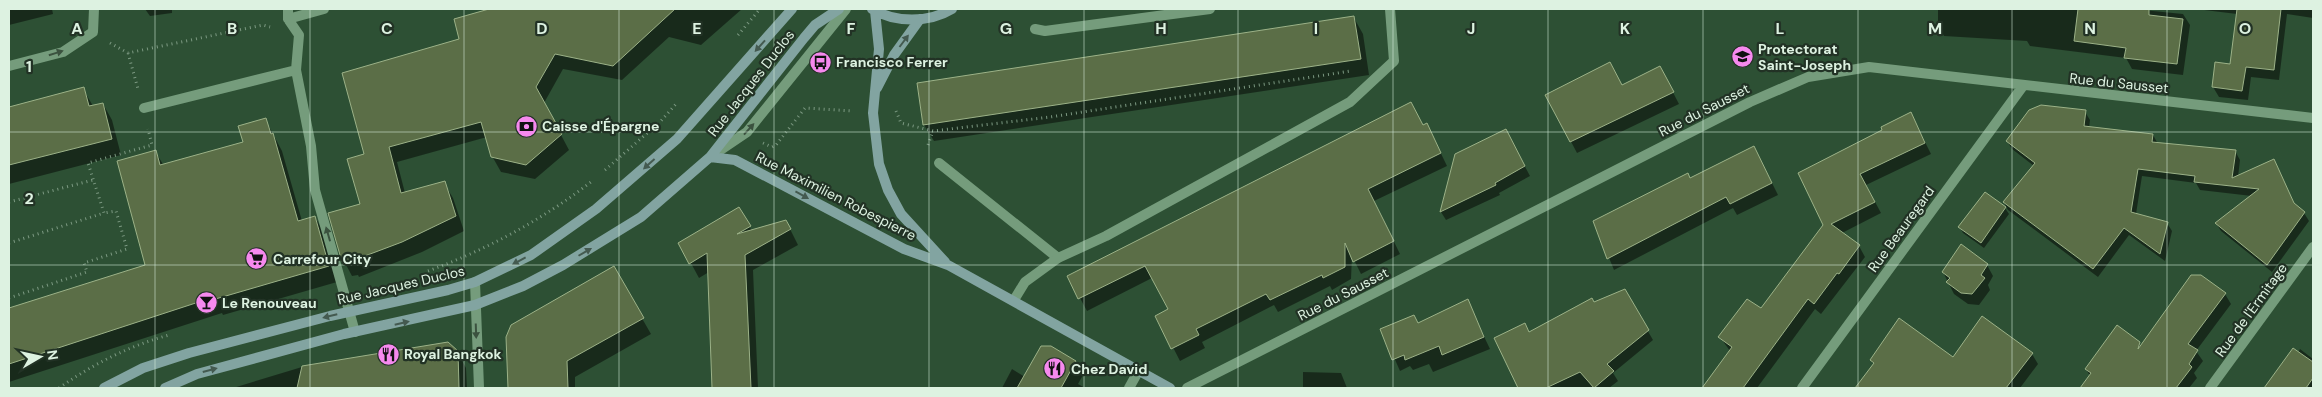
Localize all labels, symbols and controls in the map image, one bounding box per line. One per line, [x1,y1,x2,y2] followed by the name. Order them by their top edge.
[71,18,83,39] text: A
[227,18,237,39] text: B
[381,18,393,39] text: C
[536,18,548,39] text: D
[692,18,702,39] text: E
[847,18,856,39] text: F
[1000,18,1012,39] text: G
[1155,18,1167,39] text: H
[1314,18,1318,39] text: I
[1467,18,1475,39] text: J
[1620,18,1631,39] text: K
[1776,18,1785,39] text: L
[1928,18,1942,39] text: M
[2084,18,2096,39] text: N
[2239,18,2251,39] text: O
[704,26,798,140] street label: Rue Jacques Duclos
[898,35,909,48] one-way arrow
[754,39,765,52] one-way arrow
[1758,40,1851,74] place label: Protectorat Saint-Joseph
[1730,45,1754,69] school or university icon: Protectorat Saint-Joseph
[48,49,63,57] one-way arrow
[808,50,832,74] bus stop icon: Francisco Ferrer
[836,53,948,71] place label: Francisco Ferrer
[26,56,32,77] text: 1
[2069,69,2169,97] street label: Rue du Sausset
[1656,79,1752,141] street label: Rue du Sausset
[514,114,538,138] bank icon: Caisse d'Épargne
[542,117,659,135] place label: Caisse d'Épargne
[743,123,755,135] one-way arrow
[753,148,919,244] street label: Rue Maximilien Robespierre
[643,158,655,170] one-way arrow
[1864,182,1938,276] street label: Rue Beauregard
[24,188,34,209] text: 2
[795,191,810,199] one-way arrow
[324,227,332,242] one-way arrow
[245,247,269,271] supermarket icon: Carrefour City
[579,248,592,257] one-way arrow
[273,250,372,268] place label: Carrefour City
[512,257,526,265] one-way arrow
[2211,260,2291,360] street label: Rue de l'Ermitage
[336,262,466,308] street label: Rue Jacques Duclos
[1295,263,1391,325] street label: Rue du Sausset
[194,291,218,315] bar icon: Le Renouveau
[222,294,317,312] place label: Le Renouveau
[323,312,338,320] one-way arrow
[395,319,410,327] one-way arrow
[473,323,481,339] one-way arrow
[15,332,65,382] north arrow
[376,342,400,366] restaurant icon: Royal Bangkok
[404,345,502,363] place label: Royal Bangkok
[43,349,63,361] text: N
[1043,357,1067,381] restaurant icon: Chez David
[1071,360,1147,378] place label: Chez David
[203,366,218,374] one-way arrow

